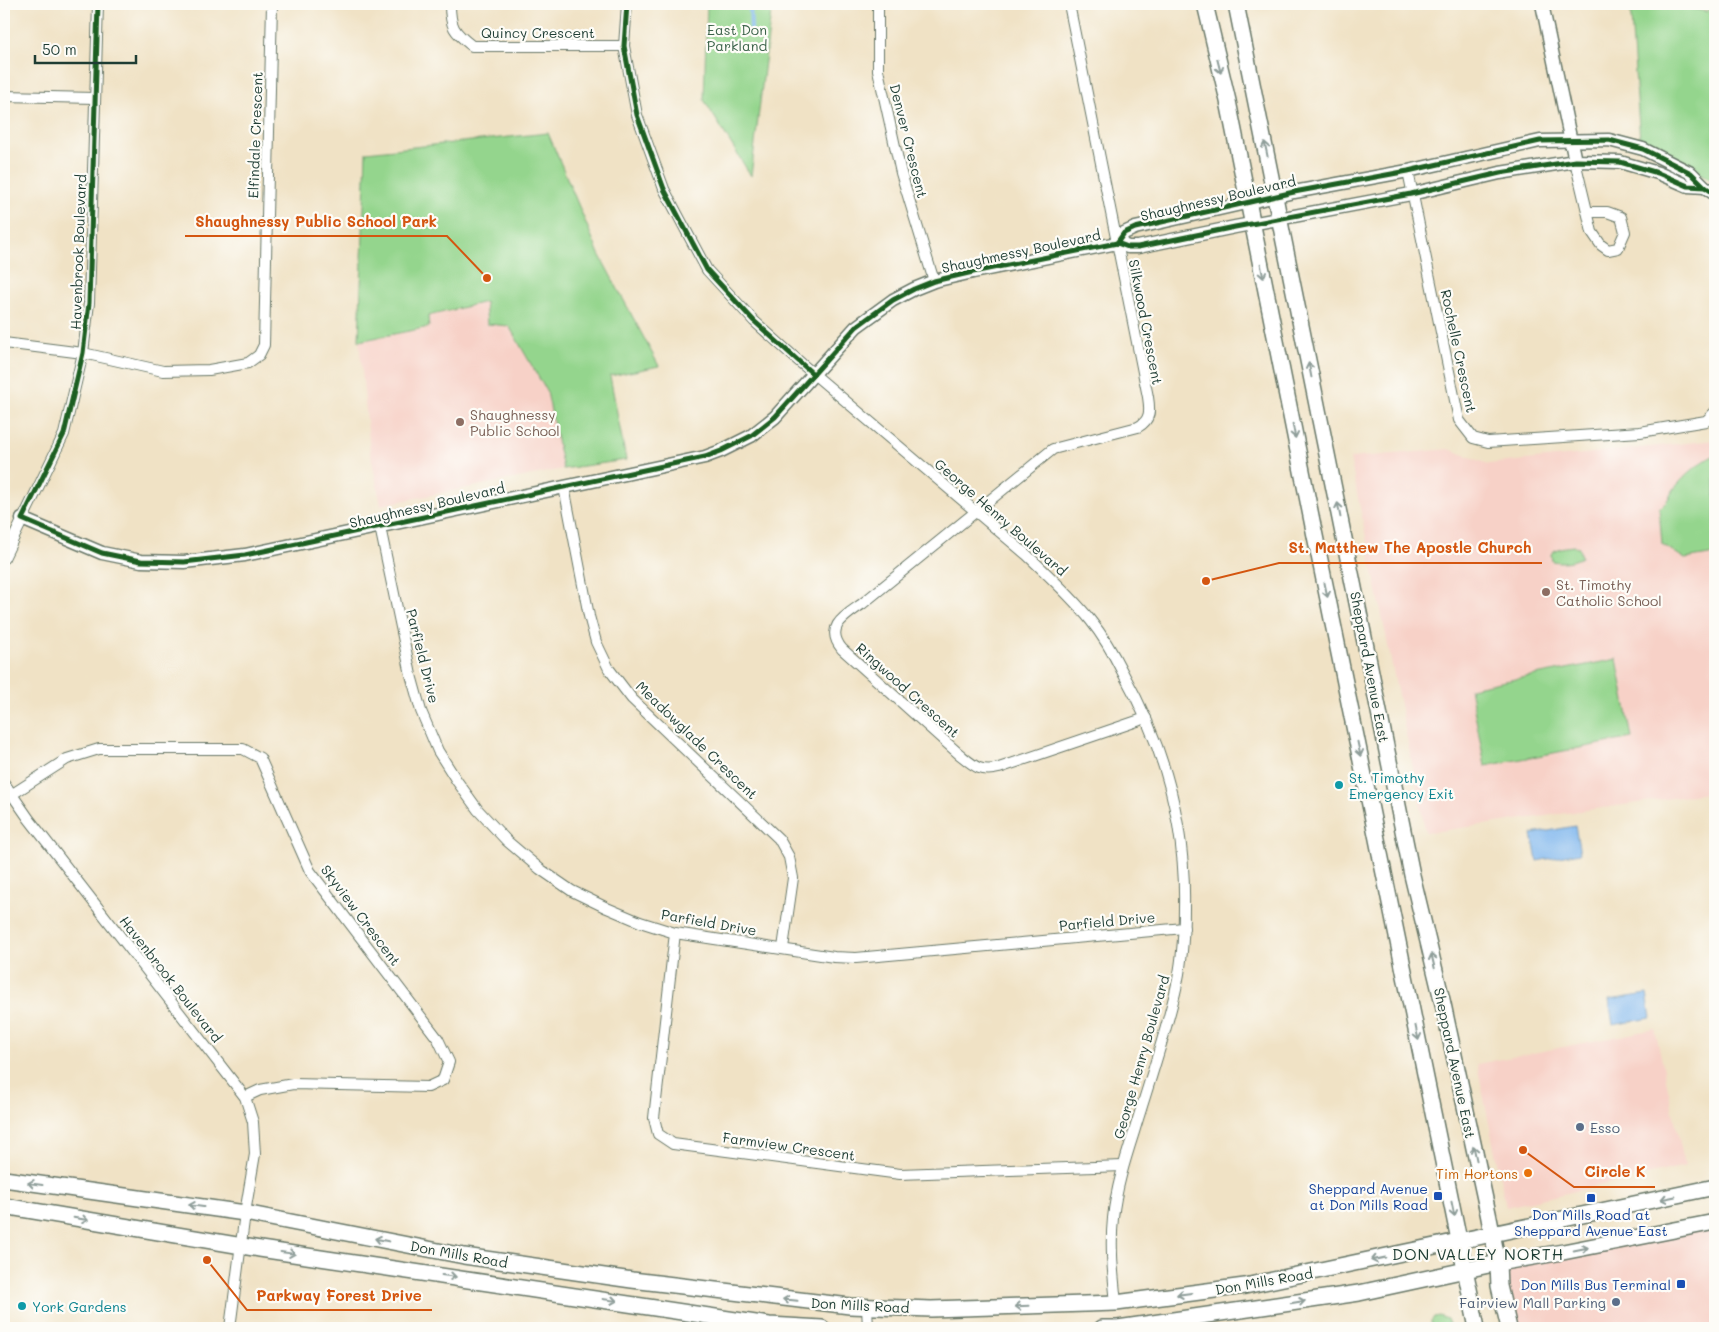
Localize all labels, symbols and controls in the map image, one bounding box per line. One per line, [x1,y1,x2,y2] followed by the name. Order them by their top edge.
[707,20,767,55] park label: East Don Parkland
[481,23,595,42] street label: Quincy Crescent
[35,32,136,64] scale bar
[42,39,77,59] text: 50 m
[1215,57,1224,73] one-way arrow
[243,71,267,199] street label: Elfindale Crescent
[886,82,932,200] street label: Denver Crescent
[1261,141,1270,157] one-way arrow
[1138,171,1298,225] street label: Shaughnessy Boulevard
[66,174,90,330] street label: Havenbrook Boulevard
[185,206,447,236] callout: Shaughnessy Public School Park
[195,211,437,231] text: Shaughnessy Public School Park
[940,225,1102,277] street label: Shaughmessy Boulevard
[1125,258,1167,386] street label: Silkwood Crescent
[1258,263,1267,279] one-way arrow
[1437,288,1481,414] street label: Rochelle Crescent
[1305,362,1314,378] one-way arrow
[470,405,560,440] place label: Shaughnessy Public School
[454,416,466,428] marker: Shaughnessy Public School
[1289,422,1299,438] one-way arrow
[931,454,1071,580] street label: George Henry Boulevard
[347,478,507,532] street label: Shaughnessy Boulevard
[1333,503,1343,519] one-way arrow
[1279,533,1542,563] callout: St. Matthew The Apostle Church
[1289,537,1532,557] text: St. Matthew The Apostle Church
[1556,575,1662,610] place label: St. Timothy Catholic School
[1322,582,1331,598] one-way arrow
[1540,586,1552,598] marker: St. Timothy Catholic School
[1346,590,1394,744] street label: Sheppard Avenue East
[402,607,444,705] street label: Parfield Drive
[852,638,964,742] street label: Ringwood Crescent
[632,677,762,803] street label: Meadowglade Crescent
[1354,741,1364,757] one-way arrow
[1349,768,1454,803] place label: St. Timothy Emergency Exit
[1333,779,1345,791] marker: St. Timothy Emergency Exit
[317,861,405,969] street label: Skyview Crescent
[660,904,758,940] street label: Parfield Drive
[1058,907,1156,935] street label: Parfield Drive
[116,912,227,1046] street label: Havenbrook Boulevard
[1428,953,1437,969] one-way arrow
[1108,973,1174,1141] street label: George Henry Boulevard
[1430,986,1480,1140] street label: Sheppard Avenue East
[1413,1024,1422,1040] one-way arrow
[1590,1118,1620,1137] place label: Esso
[1574,1121,1586,1133] marker: Esso
[721,1127,857,1165] street label: Farmview Crescent
[1470,1146,1479,1162] one-way arrow
[1574,1157,1655,1187] callout: Circle K
[1584,1161,1646,1181] text: Circle K
[1436,1164,1518,1183] place label: Tim Hortons
[1522,1167,1534,1179] marker: Tim Hortons
[28,1179,44,1189] one-way arrow
[1309,1179,1428,1214] place label: Sheppard Avenue at Don Mills Road
[1432,1190,1444,1202] marker: Sheppard Avenue at Don Mills Road
[1585,1192,1597,1204] marker: Don Mills Road at Sheppard Avenue East
[1660,1193,1676,1203] one-way arrow
[1449,1200,1458,1216] one-way arrow
[189,1201,205,1211] one-way arrow
[1514,1205,1668,1240] place label: Don Mills Road at Sheppard Avenue East
[72,1214,88,1224] one-way arrow
[374,1234,390,1244] one-way arrow
[409,1236,509,1272] street label: Don Mills Road
[1392,1243,1564,1264] district label: DON VALLEY NORTH
[1572,1243,1588,1253] one-way arrow
[280,1248,296,1258] one-way arrow
[1370,1255,1386,1264] one-way arrow
[1214,1263,1314,1299] street label: Don Mills Road
[441,1272,457,1282] one-way arrow
[1521,1275,1671,1294] place label: Don Mills Bus Terminal
[1675,1278,1687,1290] marker: Don Mills Bus Terminal
[247,1280,432,1310] callout: Parkway Forest Drive
[256,1285,422,1305] text: Parkway Forest Drive
[1176,1289,1192,1299] one-way arrow
[810,1293,910,1317] street label: Don Mills Road
[1459,1293,1606,1312] place label: Fairview Mall Parking
[602,1295,618,1305] one-way arrow
[782,1295,798,1305] one-way arrow
[1610,1296,1622,1308] marker: Fairview Mall Parking
[32,1297,127,1316] place label: York Gardens
[1290,1297,1306,1307] one-way arrow
[16,1300,28,1312] marker: York Gardens
[1014,1301,1030,1310] one-way arrow

